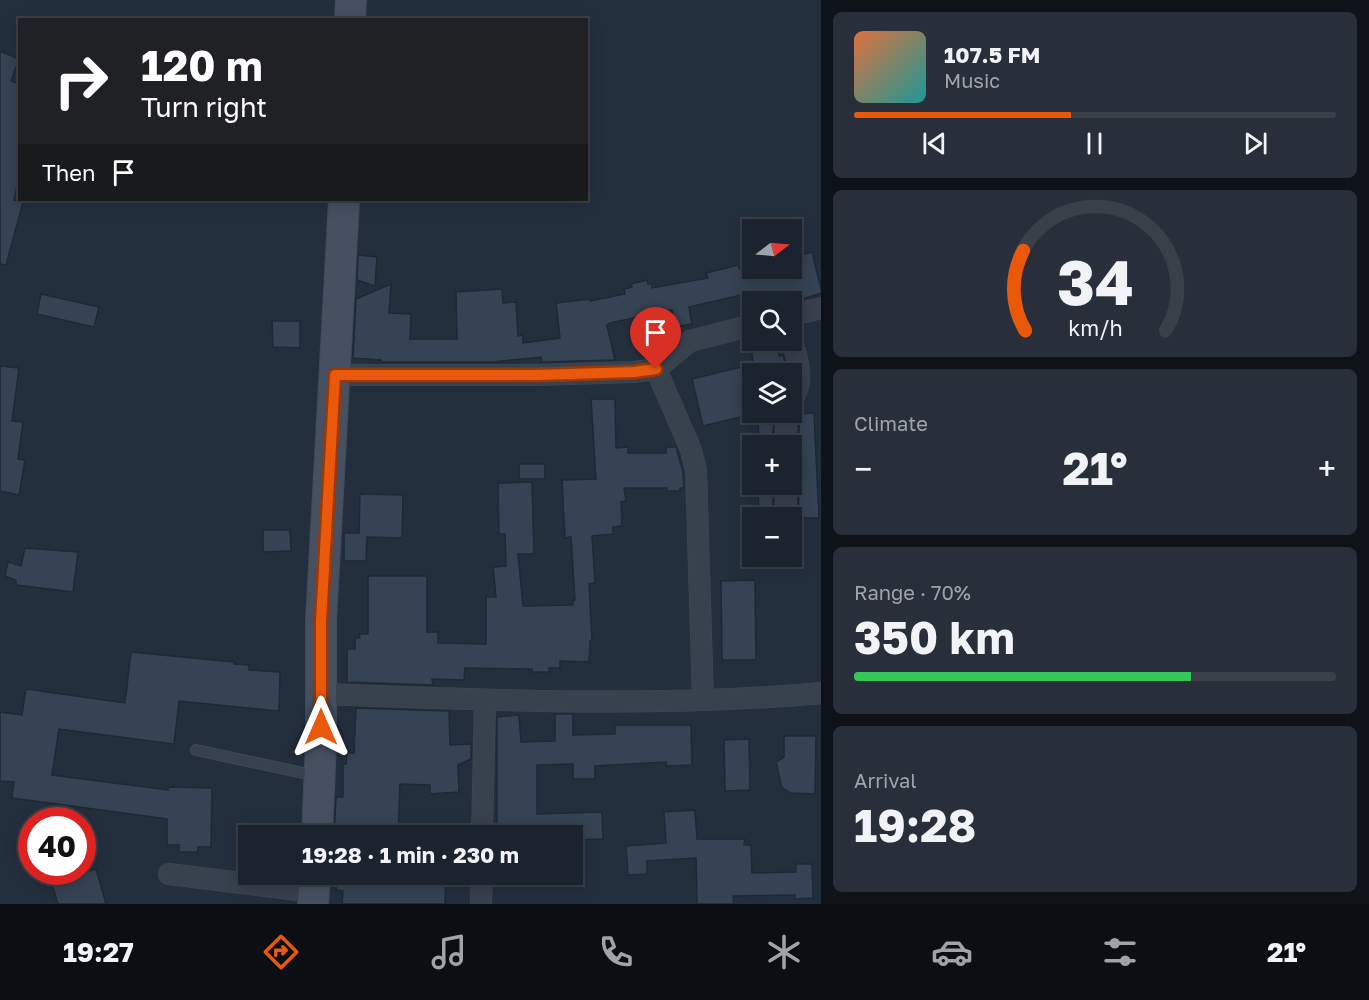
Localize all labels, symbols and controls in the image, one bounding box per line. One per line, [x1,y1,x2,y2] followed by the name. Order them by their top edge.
[141,40,263,90] text: 120 m
[944,41,1040,68] text: 107.5 FM
[42,42,120,120] icon: right
[944,68,1000,92] text: Music
[141,91,267,123] text: Turn right
[918,127,951,160] icon: previous
[1078,127,1111,160] icon: pause
[1239,127,1272,160] icon: next
[107,156,140,189] icon: arrive
[42,159,95,186] text: Then
[742,219,802,279] north arrow
[742,219,802,567] map controls
[1056,244,1134,319] text: 34
[742,291,802,351] button: search
[630,307,681,369] pin
[1068,315,1122,341] text: km/h
[639,316,672,349] icon: arrive
[742,363,802,423] button: layers
[854,411,928,435] text: Climate
[742,435,802,495] button: +
[1062,441,1128,495] text: 21°
[854,449,872,488] text: −
[1318,449,1336,488] text: +
[742,507,802,567] button: −
[854,580,971,604] text: Range · 70%
[854,610,1015,664] text: 350 km
[289,695,353,759] position arrow
[854,768,917,792] text: Arrival
[854,798,976,852] text: 19:28
[18,807,96,885] speed limit sign: 40
[302,841,519,868] text: 19:28 · 1 min · 230 m
[260,931,302,973] icon: directions
[428,931,470,973] icon: music
[595,931,637,973] icon: phone
[763,931,805,973] icon: climate
[931,931,973,973] icon: car
[1099,931,1141,973] icon: filters
[63,936,134,968] text: 19:27
[1267,936,1306,968] text: 21°

